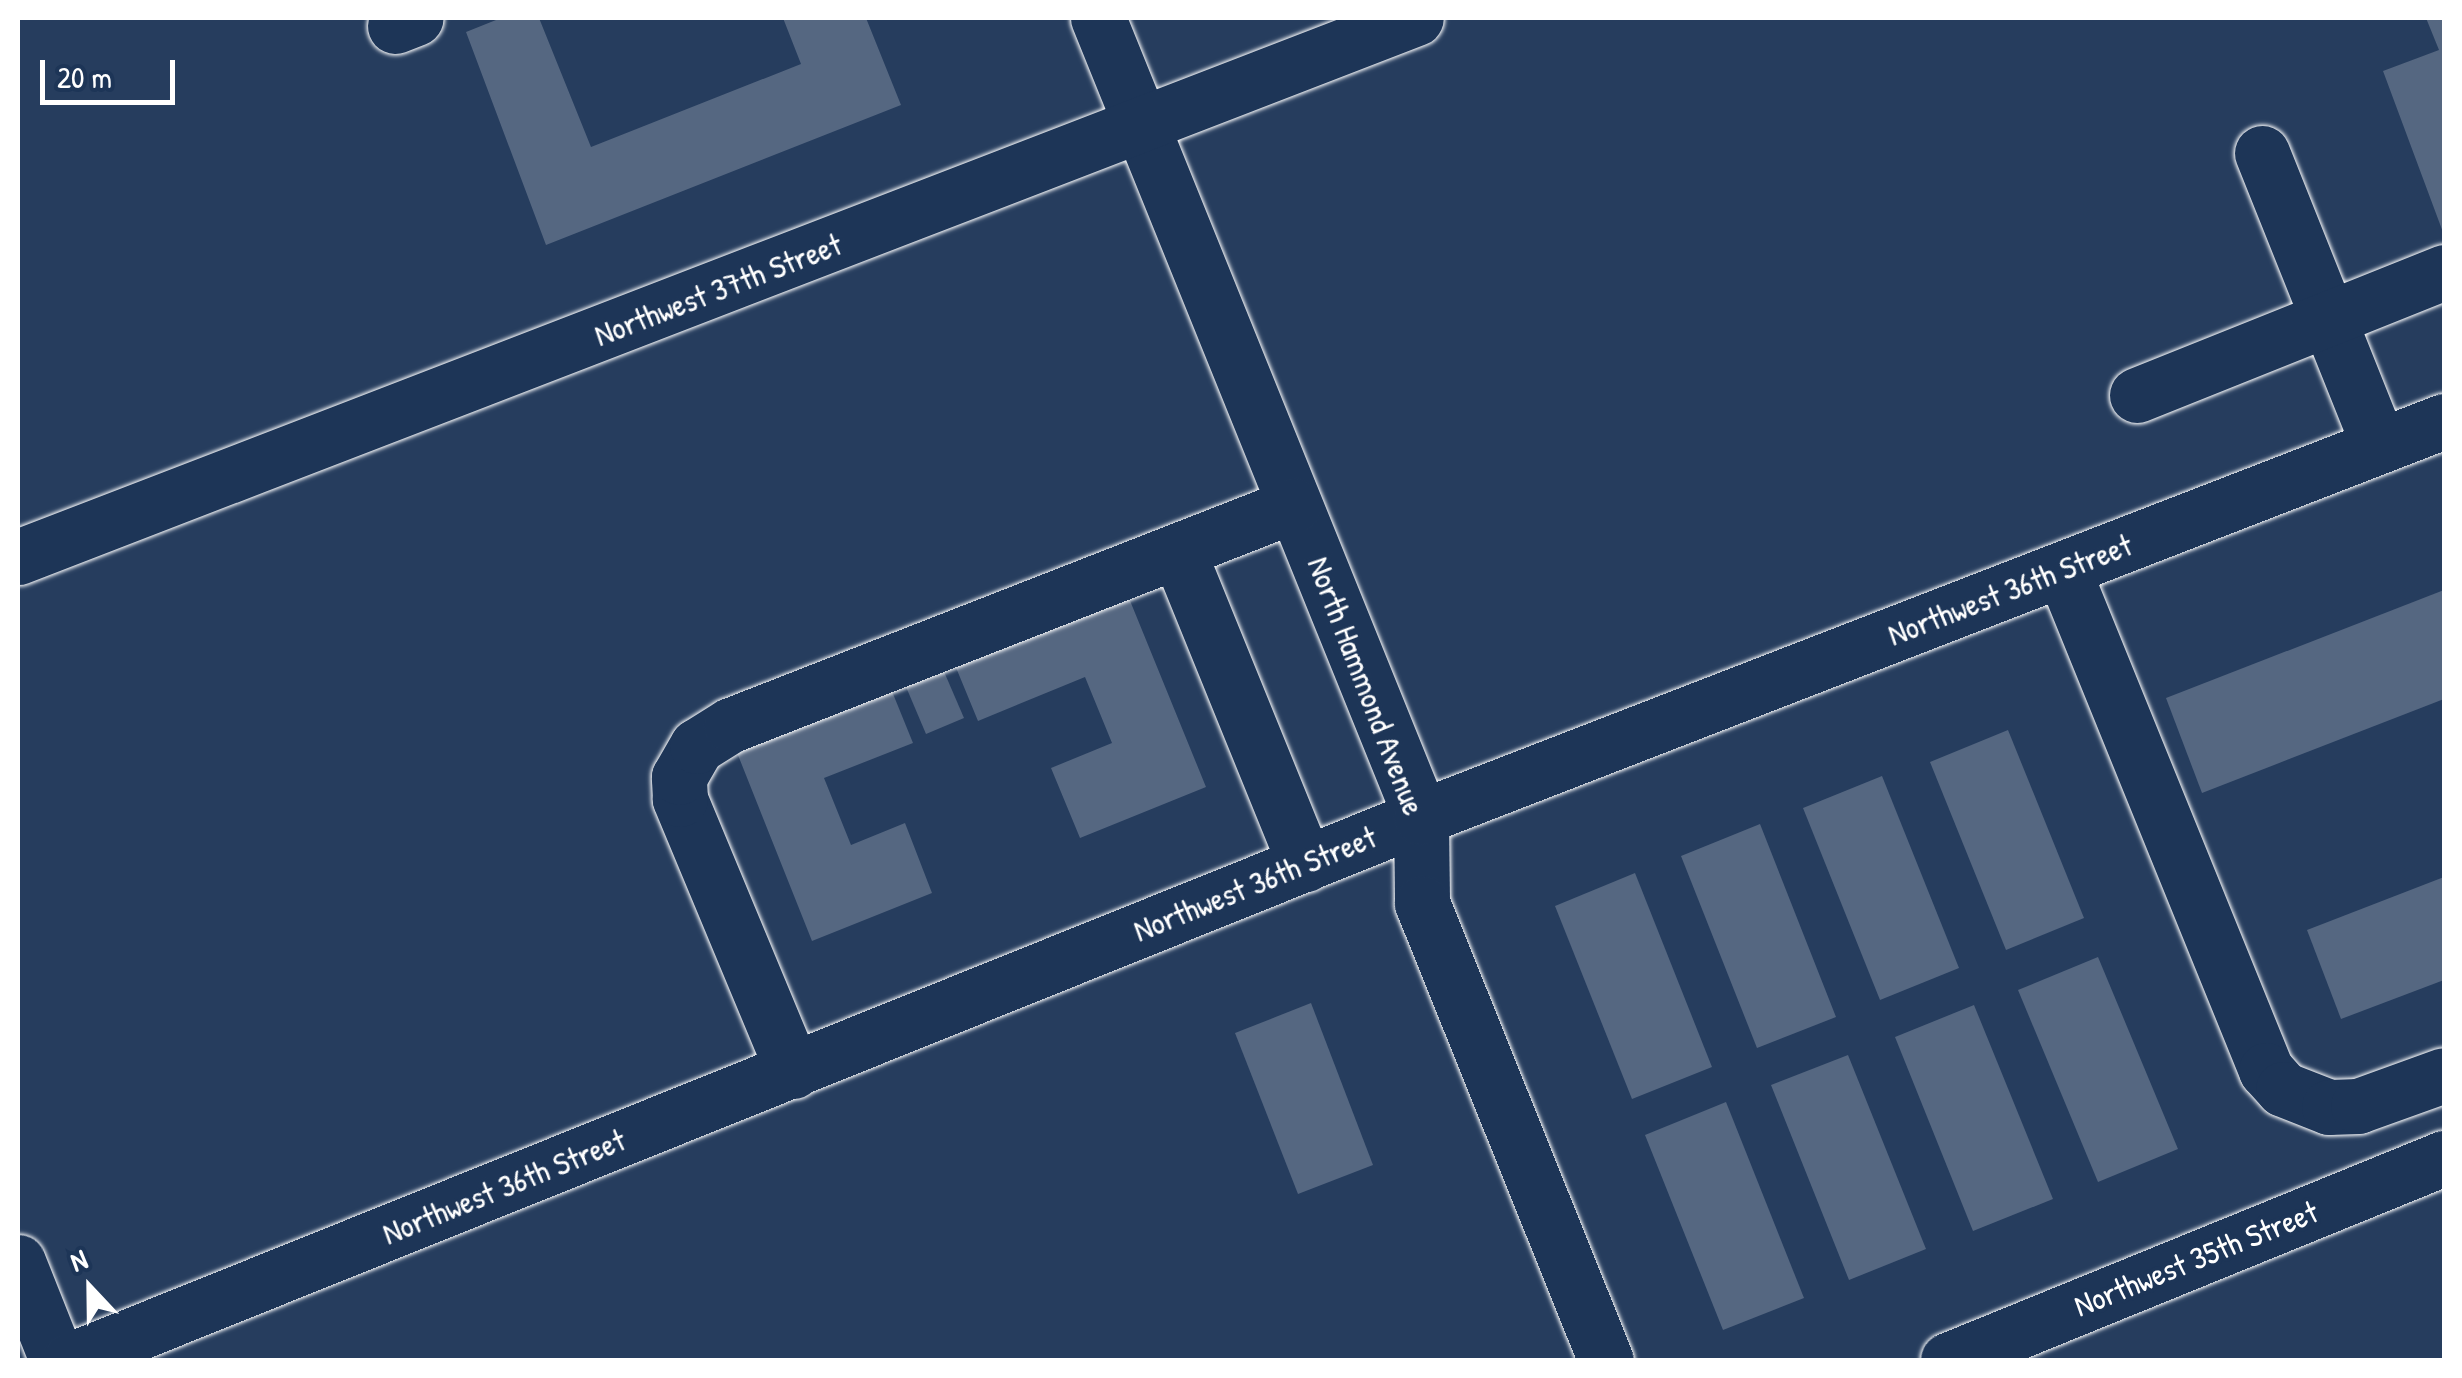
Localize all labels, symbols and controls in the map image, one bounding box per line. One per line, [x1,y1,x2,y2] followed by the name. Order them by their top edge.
[45,40,180,102] scale bar
[57,57,112,97] text: 20 m
[589,225,847,355] street label: Northwest 37th Street
[1883,526,2137,654] street label: Northwest 36th Street
[1299,551,1433,821] street label: North Hammond Avenue
[1128,818,1382,950] street label: Northwest 36th Street
[377,1121,631,1253] street label: Northwest 36th Street
[2069,1193,2323,1325] street label: Northwest 35th Street
[40,1238,140,1338] north arrow
[65,1240,93,1281] text: N

